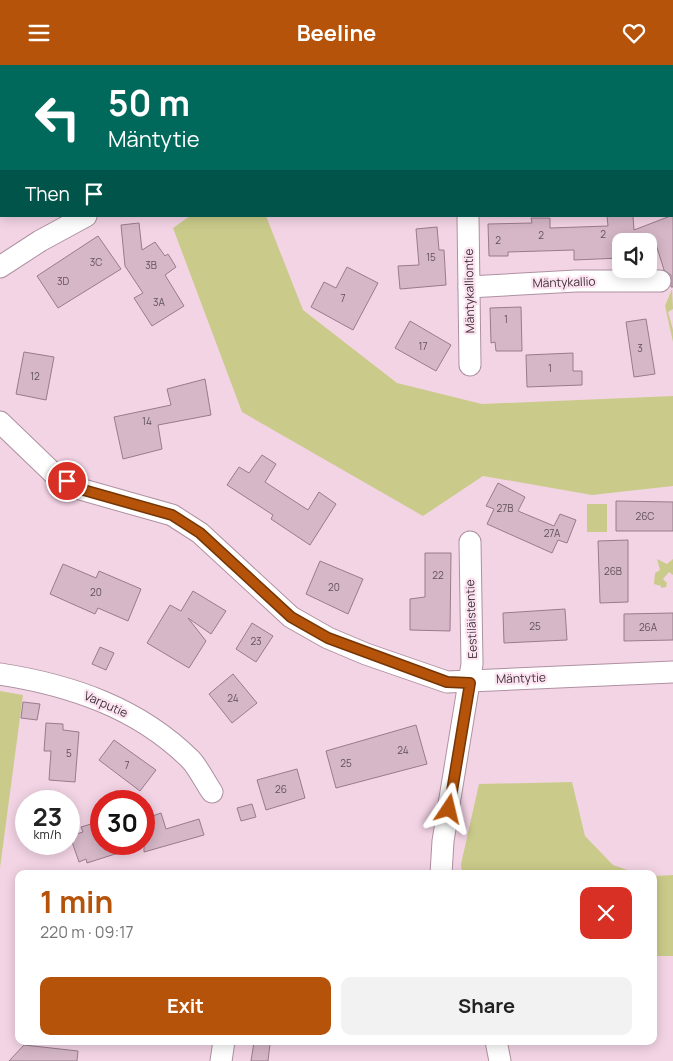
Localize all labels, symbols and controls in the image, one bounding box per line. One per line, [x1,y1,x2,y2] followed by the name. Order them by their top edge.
[297,18,376,48] text: Beeline
[25,19,53,47] icon: menu
[620,19,648,47] icon: heart
[108,79,190,127] text: 50 m
[25,85,90,150] icon: left
[108,124,200,154] text: Mäntytie
[80,180,108,208] icon: arrive
[25,181,70,207] text: Then
[600,227,606,241] house number: 2
[538,228,544,242] house number: 2
[495,233,501,247] house number: 2
[612,233,657,278] map controls
[612,233,657,278] button: sound
[460,248,478,334] street label: Mäntykalliontie
[426,250,436,264] house number: 15
[90,255,102,269] house number: 3C
[145,258,157,272] house number: 3B
[532,272,596,292] street label: Mäntykallio
[57,274,69,288] house number: 3D
[340,291,346,305] house number: 7
[153,295,166,309] house number: 3A
[504,312,508,326] house number: 1
[419,339,427,353] house number: 17
[637,341,643,355] house number: 3
[548,361,552,375] house number: 1
[30,369,40,383] house number: 12
[142,414,152,428] house number: 14
[46,460,88,502] pin
[53,467,81,495] icon: arrive
[497,501,513,515] house number: 27B
[635,509,655,523] house number: 26C
[544,526,561,540] house number: 27A
[604,564,622,578] house number: 26B
[432,568,444,582] house number: 22
[461,579,481,659] street label: Eestiläistentie
[328,580,340,594] house number: 20
[90,585,102,599] house number: 20
[529,619,541,633] house number: 25
[639,620,658,634] house number: 26A
[250,634,262,648] house number: 23
[496,669,546,687] street label: Mäntytie
[81,687,131,721] street label: Varputie
[227,691,239,705] house number: 24
[397,743,409,757] house number: 24
[66,746,72,760] house number: 5
[340,756,352,770] house number: 25
[124,758,130,772] house number: 7
[275,782,287,796] house number: 26
[422,782,474,834] position arrow
[90,790,155,855] speed limit sign: 30
[33,799,62,834] text: 23
[34,826,61,843] text: km/h
[40,881,113,922] text: 1 min
[580,887,632,939] button: close
[40,921,134,943] text: 220 m · 09:17
[40,977,331,1035] button: Exit
[341,977,632,1035] button: Share

